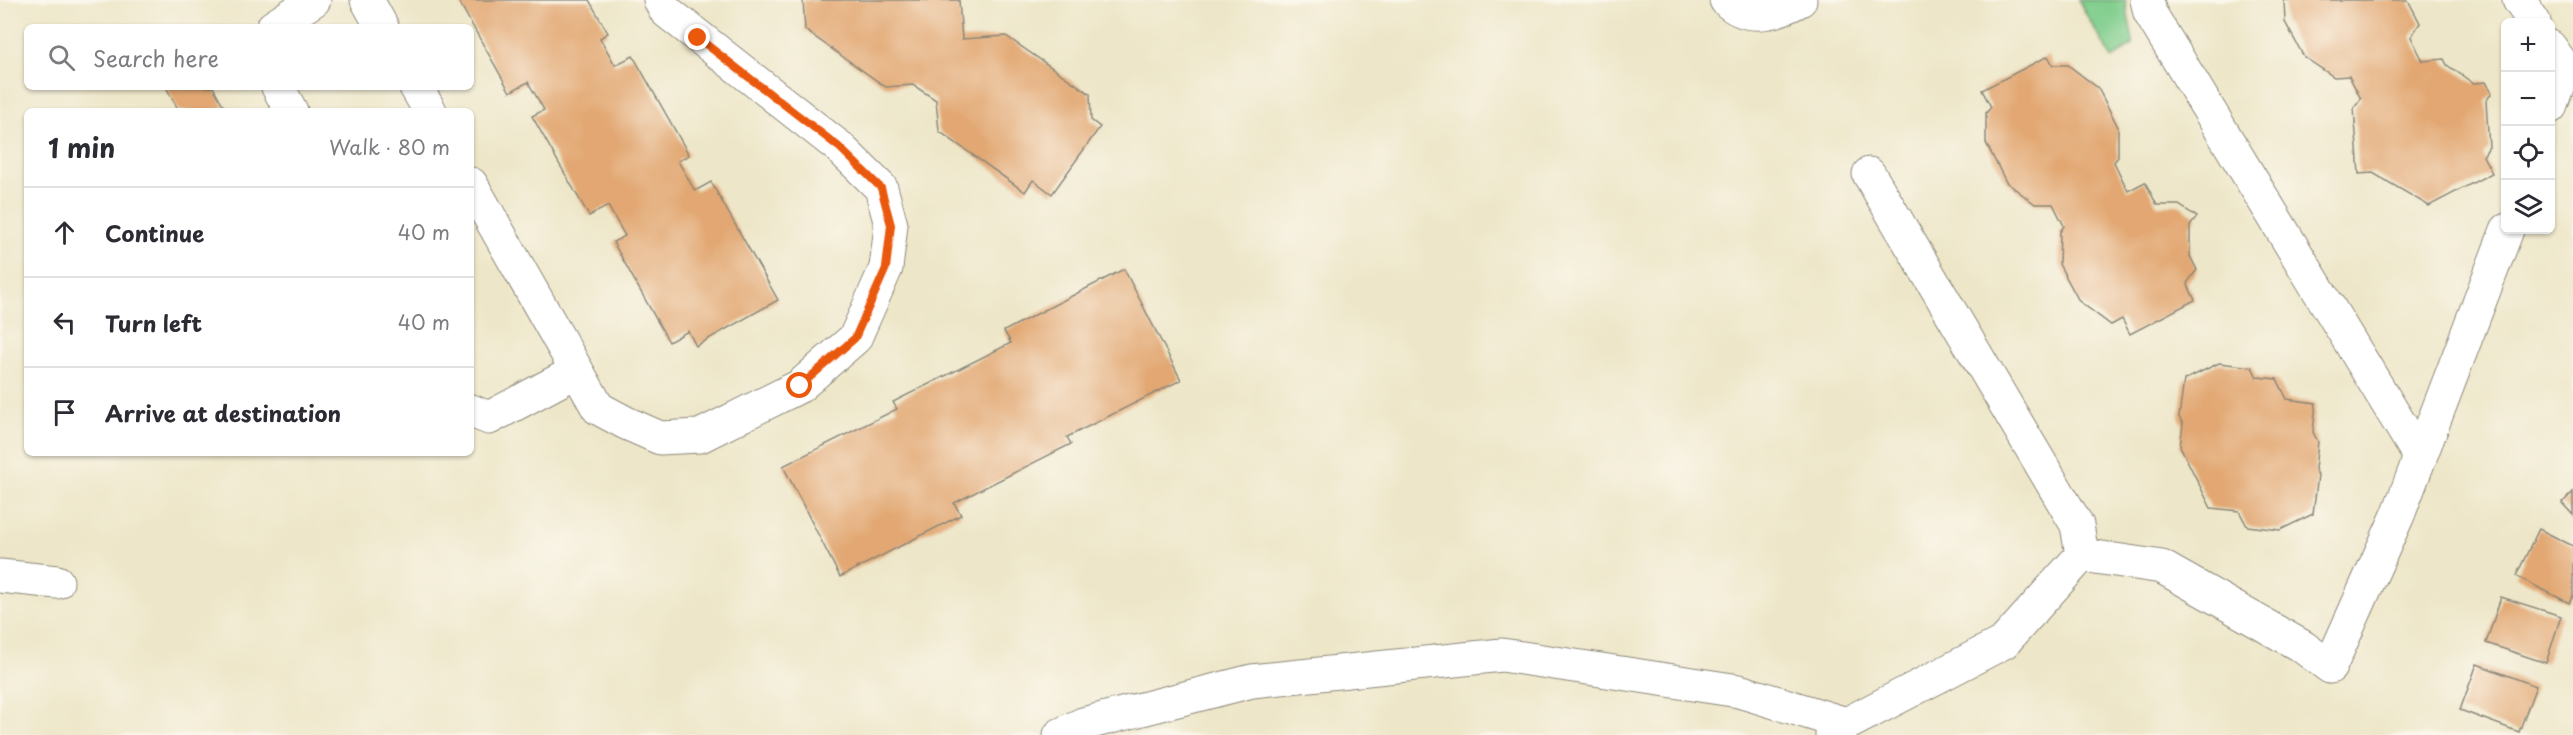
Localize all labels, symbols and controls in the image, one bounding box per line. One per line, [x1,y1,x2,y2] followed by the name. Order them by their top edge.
[2501,18,2555,234] map controls
[2501,18,2555,72] button: +
[24,24,474,90] search box
[684,24,710,50] route end
[45,41,78,74] icon: search
[93,41,219,74] text: Search here
[2501,72,2555,126] button: −
[2501,126,2555,180] button: locate
[48,128,115,167] text: 1 min
[329,132,450,162] text: Walk · 80 m
[2501,180,2555,234] button: layers
[48,216,81,249] icon: ahead
[105,216,204,249] text: Continue
[398,217,450,247] text: 40 m
[48,306,81,339] icon: left
[105,306,202,339] text: Turn left
[398,307,450,337] text: 40 m
[786,372,812,398] route start
[48,396,81,429] icon: arrive
[105,396,341,429] text: Arrive at destination

